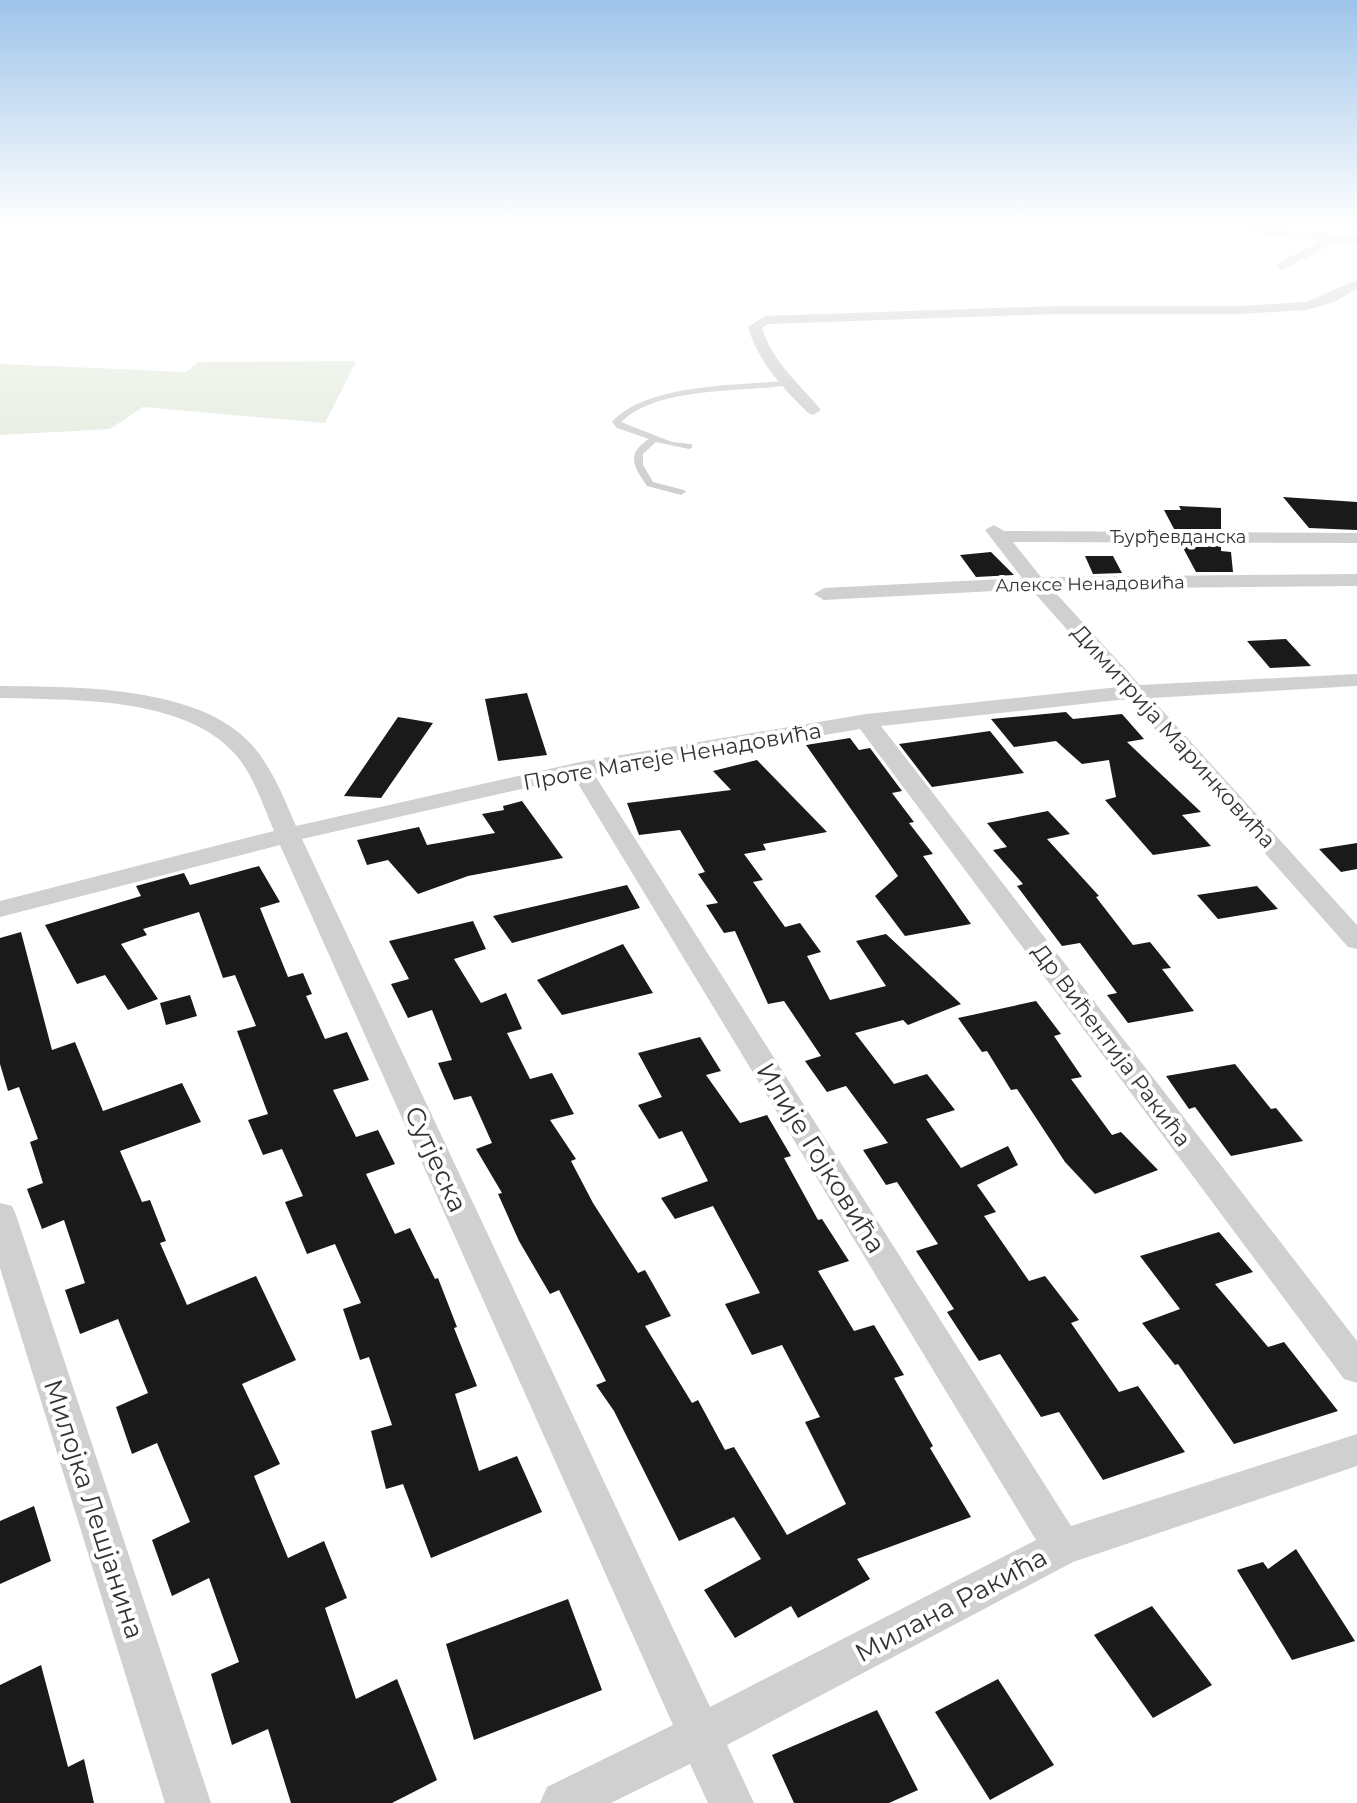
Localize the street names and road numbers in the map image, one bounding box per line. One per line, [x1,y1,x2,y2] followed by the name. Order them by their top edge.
[1110,526,1246,548] street label: Ђурђевданска
[995,571,1185,597] street label: Алексе Ненадовића
[1066,619,1281,854] street label: Димитрија Маринковића
[521,717,823,796] street label: Проте Матеје Ненадовића
[1027,939,1197,1152] street label: Др Вићентија Ракића
[750,1057,892,1259] street label: Илије Гојковића
[398,1101,474,1217] street label: Сутјеска
[37,1375,151,1643] street label: Милојка Лешјанина
[850,1541,1052,1669] street label: Милана Ракића

